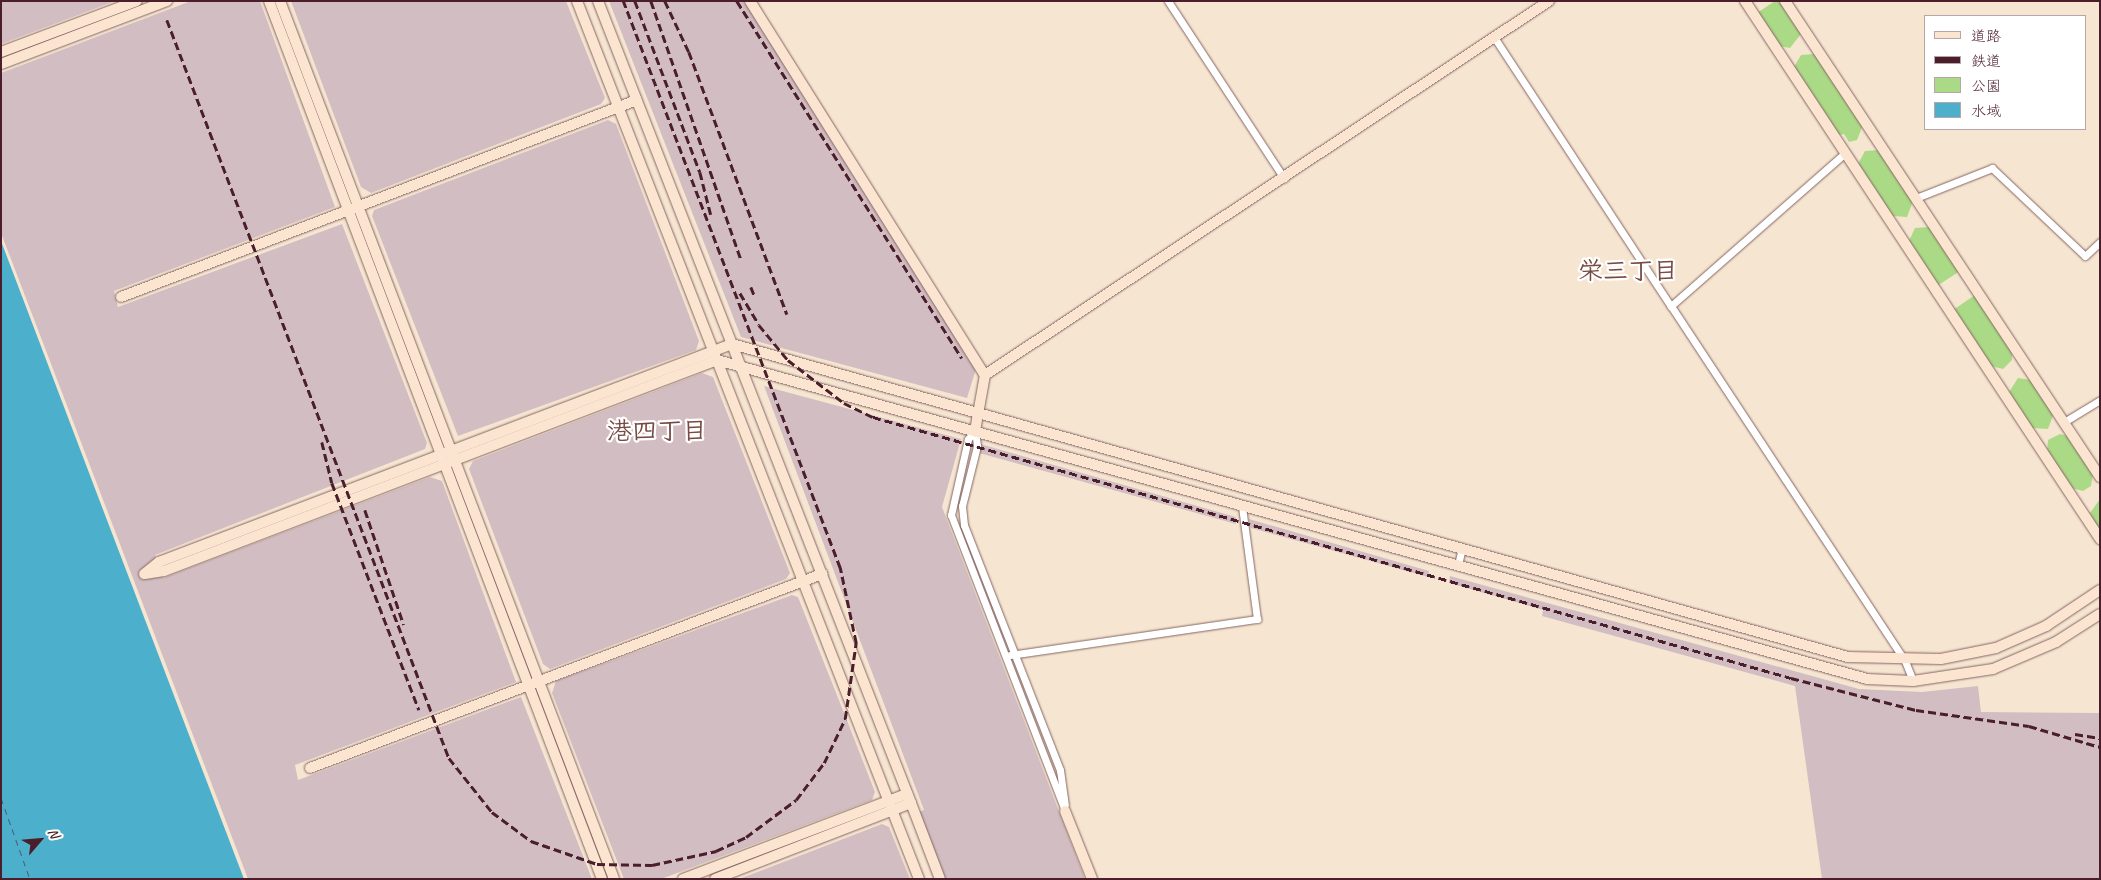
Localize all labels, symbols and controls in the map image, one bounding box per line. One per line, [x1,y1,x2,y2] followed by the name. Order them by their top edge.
[1924,15,2086,130] legend
[1971,27,2001,46] text: 道路
[1971,52,2001,71] text: 鉄道
[1971,77,2001,96] text: 公園
[1971,102,2001,121] text: 水域
[1578,256,1678,286] district label: 栄三丁目
[607,416,707,446] district label: 港四丁目
[15,815,65,865] north arrow
[44,825,63,841] text: N

